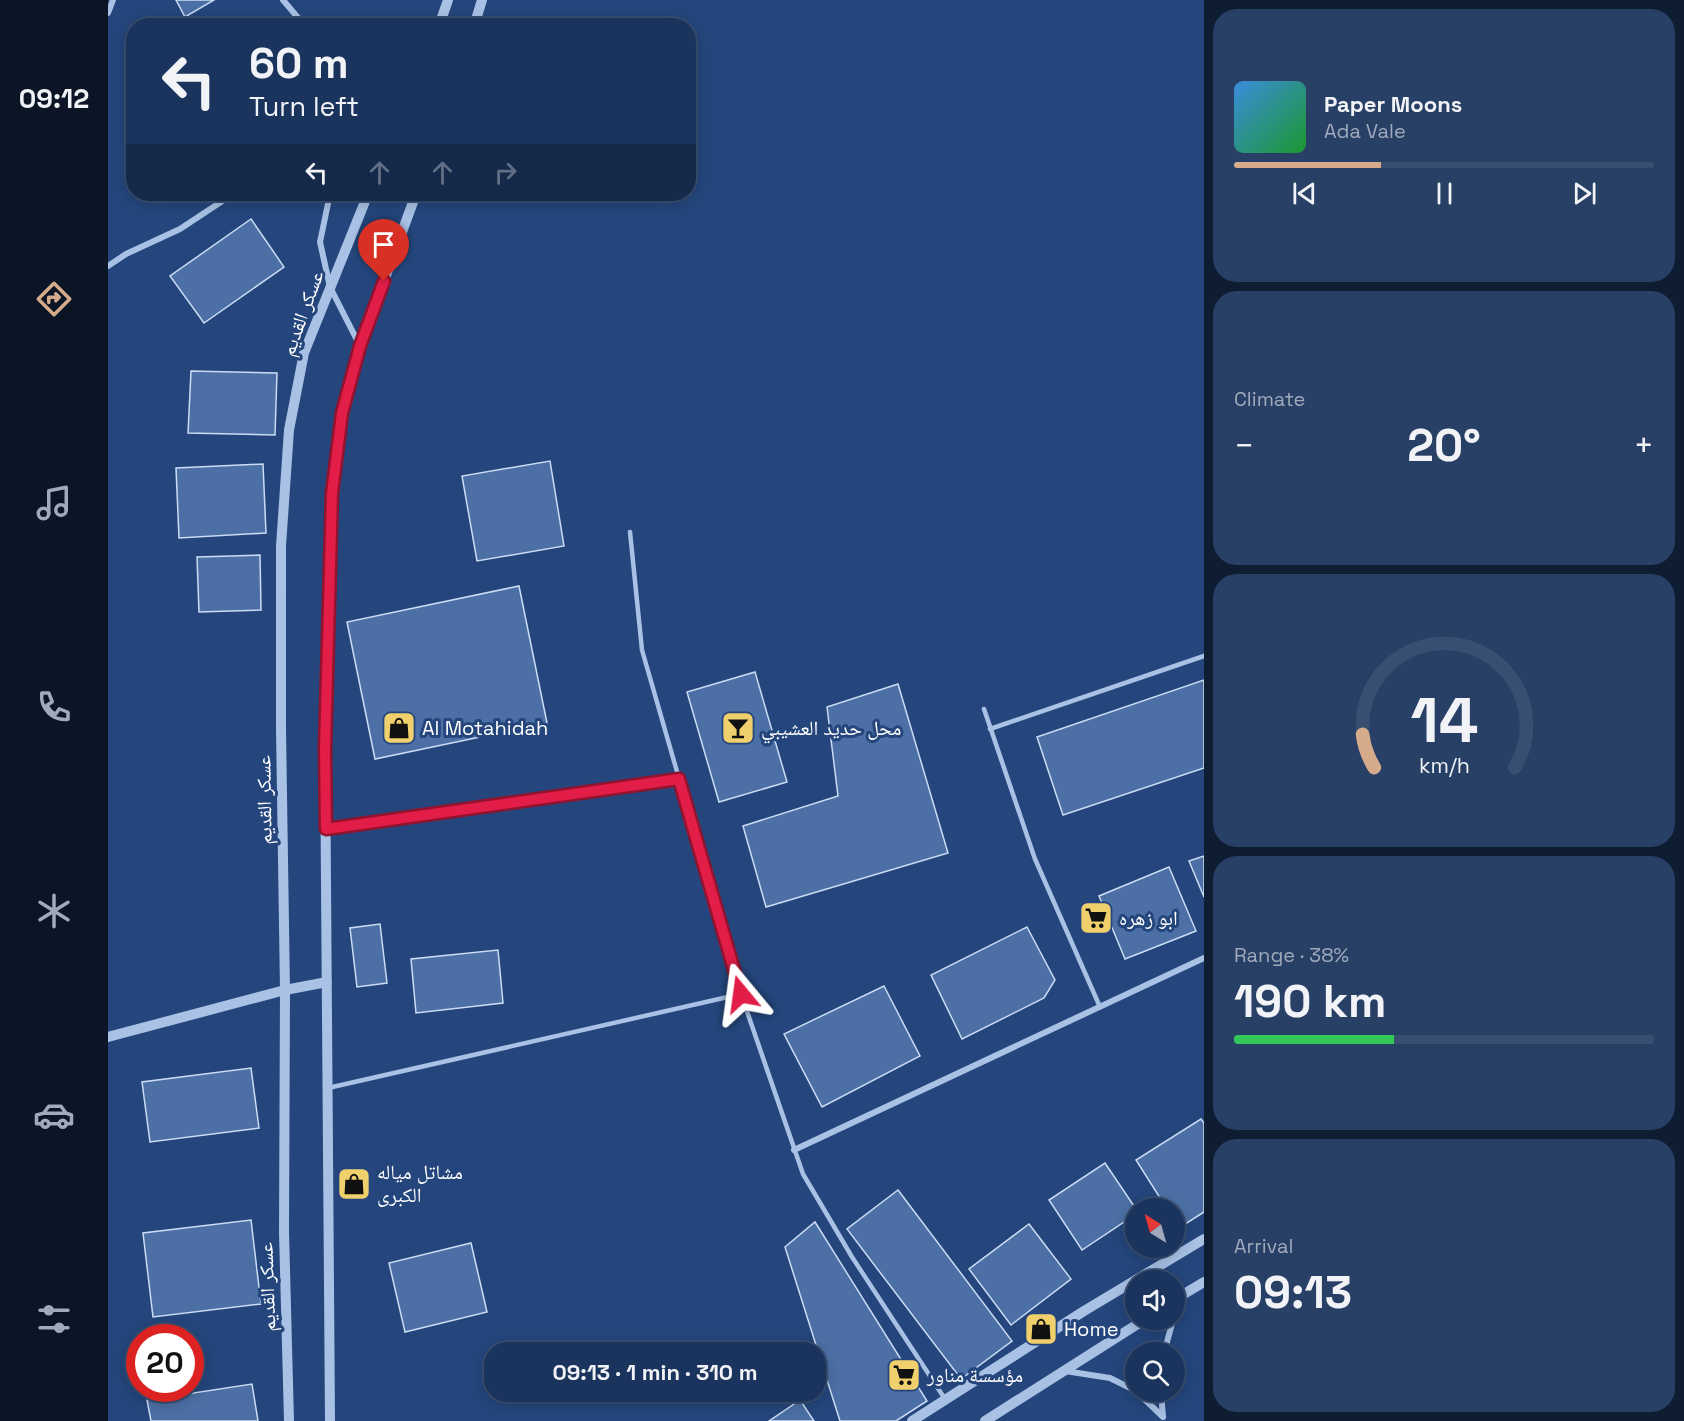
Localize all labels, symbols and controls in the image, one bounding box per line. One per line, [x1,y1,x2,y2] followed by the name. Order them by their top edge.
[249,37,349,90] text: 60 m
[150,42,228,120] icon: left
[19,81,89,116] text: 09:12
[249,89,359,124] text: Turn left
[1324,90,1462,118] text: Paper Moons
[1324,118,1406,144] text: Ada Vale
[300,156,333,189] icon: left
[363,156,396,189] icon: ahead
[426,156,459,189] icon: ahead
[489,156,522,189] icon: right
[1288,177,1321,210] icon: previous
[1428,177,1461,210] icon: pause
[1568,177,1601,210] icon: next
[358,219,409,281] pin
[367,228,400,261] icon: arrive
[274,267,330,360] street label: عسكر القديم
[33,278,75,320] icon: directions
[1234,386,1305,412] text: Climate
[1407,417,1481,474] text: 20°
[1234,425,1254,467] text: −
[1634,425,1654,467] text: +
[33,482,75,524] icon: music
[1410,681,1478,760] text: 14
[33,686,75,728] icon: phone
[381,710,417,746] shop icon: Al Motahidah
[720,710,756,746] bar icon: محل حديد العشيبي
[422,715,548,741] place label: Al Motahidah
[761,715,901,744] place label: محل حديد العشيبي
[1418,752,1470,779] text: km/h
[250,755,279,845] street label: عسكر القديم
[33,890,75,932] icon: climate
[1078,900,1114,936] supermarket icon: ابو زهره
[1119,905,1178,931] place label: ابو زهره
[1234,942,1349,968] text: Range · 38%
[709,962,773,1026] position arrow
[1234,973,1387,1030] text: 190 km
[33,1094,75,1136] icon: car
[377,1159,463,1208] place label: مشاتل مياله الكبرى
[336,1166,372,1202] shop icon: مشاتل مياله الكبرى
[1125,1198,1185,1258] north arrow
[1125,1198,1185,1402] map controls
[1234,1233,1293,1259] text: Arrival
[252,1242,283,1332] street label: عسكر القديم
[1234,1264,1352,1321] text: 09:13
[1125,1270,1185,1330] button: sound
[33,1298,75,1340] icon: filters
[1023,1311,1059,1347] shop icon: Home
[1064,1316,1119,1342] place label: Home
[126,1324,204,1402] speed limit sign: 20
[1125,1342,1185,1402] button: search
[886,1357,922,1393] supermarket icon: مؤسسة مناور
[553,1358,757,1386] text: 09:13 · 1 min · 310 m
[926,1362,1023,1388] place label: مؤسسة مناور

